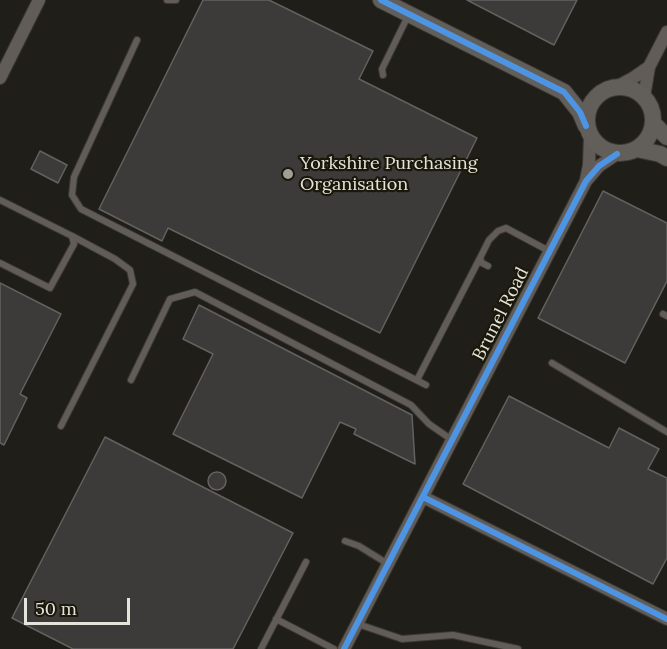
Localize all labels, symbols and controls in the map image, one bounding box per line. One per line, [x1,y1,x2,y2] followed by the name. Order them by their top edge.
[300,153,478,195] place label: Yorkshire Purchasing Organisation
[281,167,295,181] marker: Yorkshire Purchasing Organisation
[468,264,534,364] street label: Brunel Road
[27,586,134,624] scale bar
[35,597,77,620] text: 50 m

